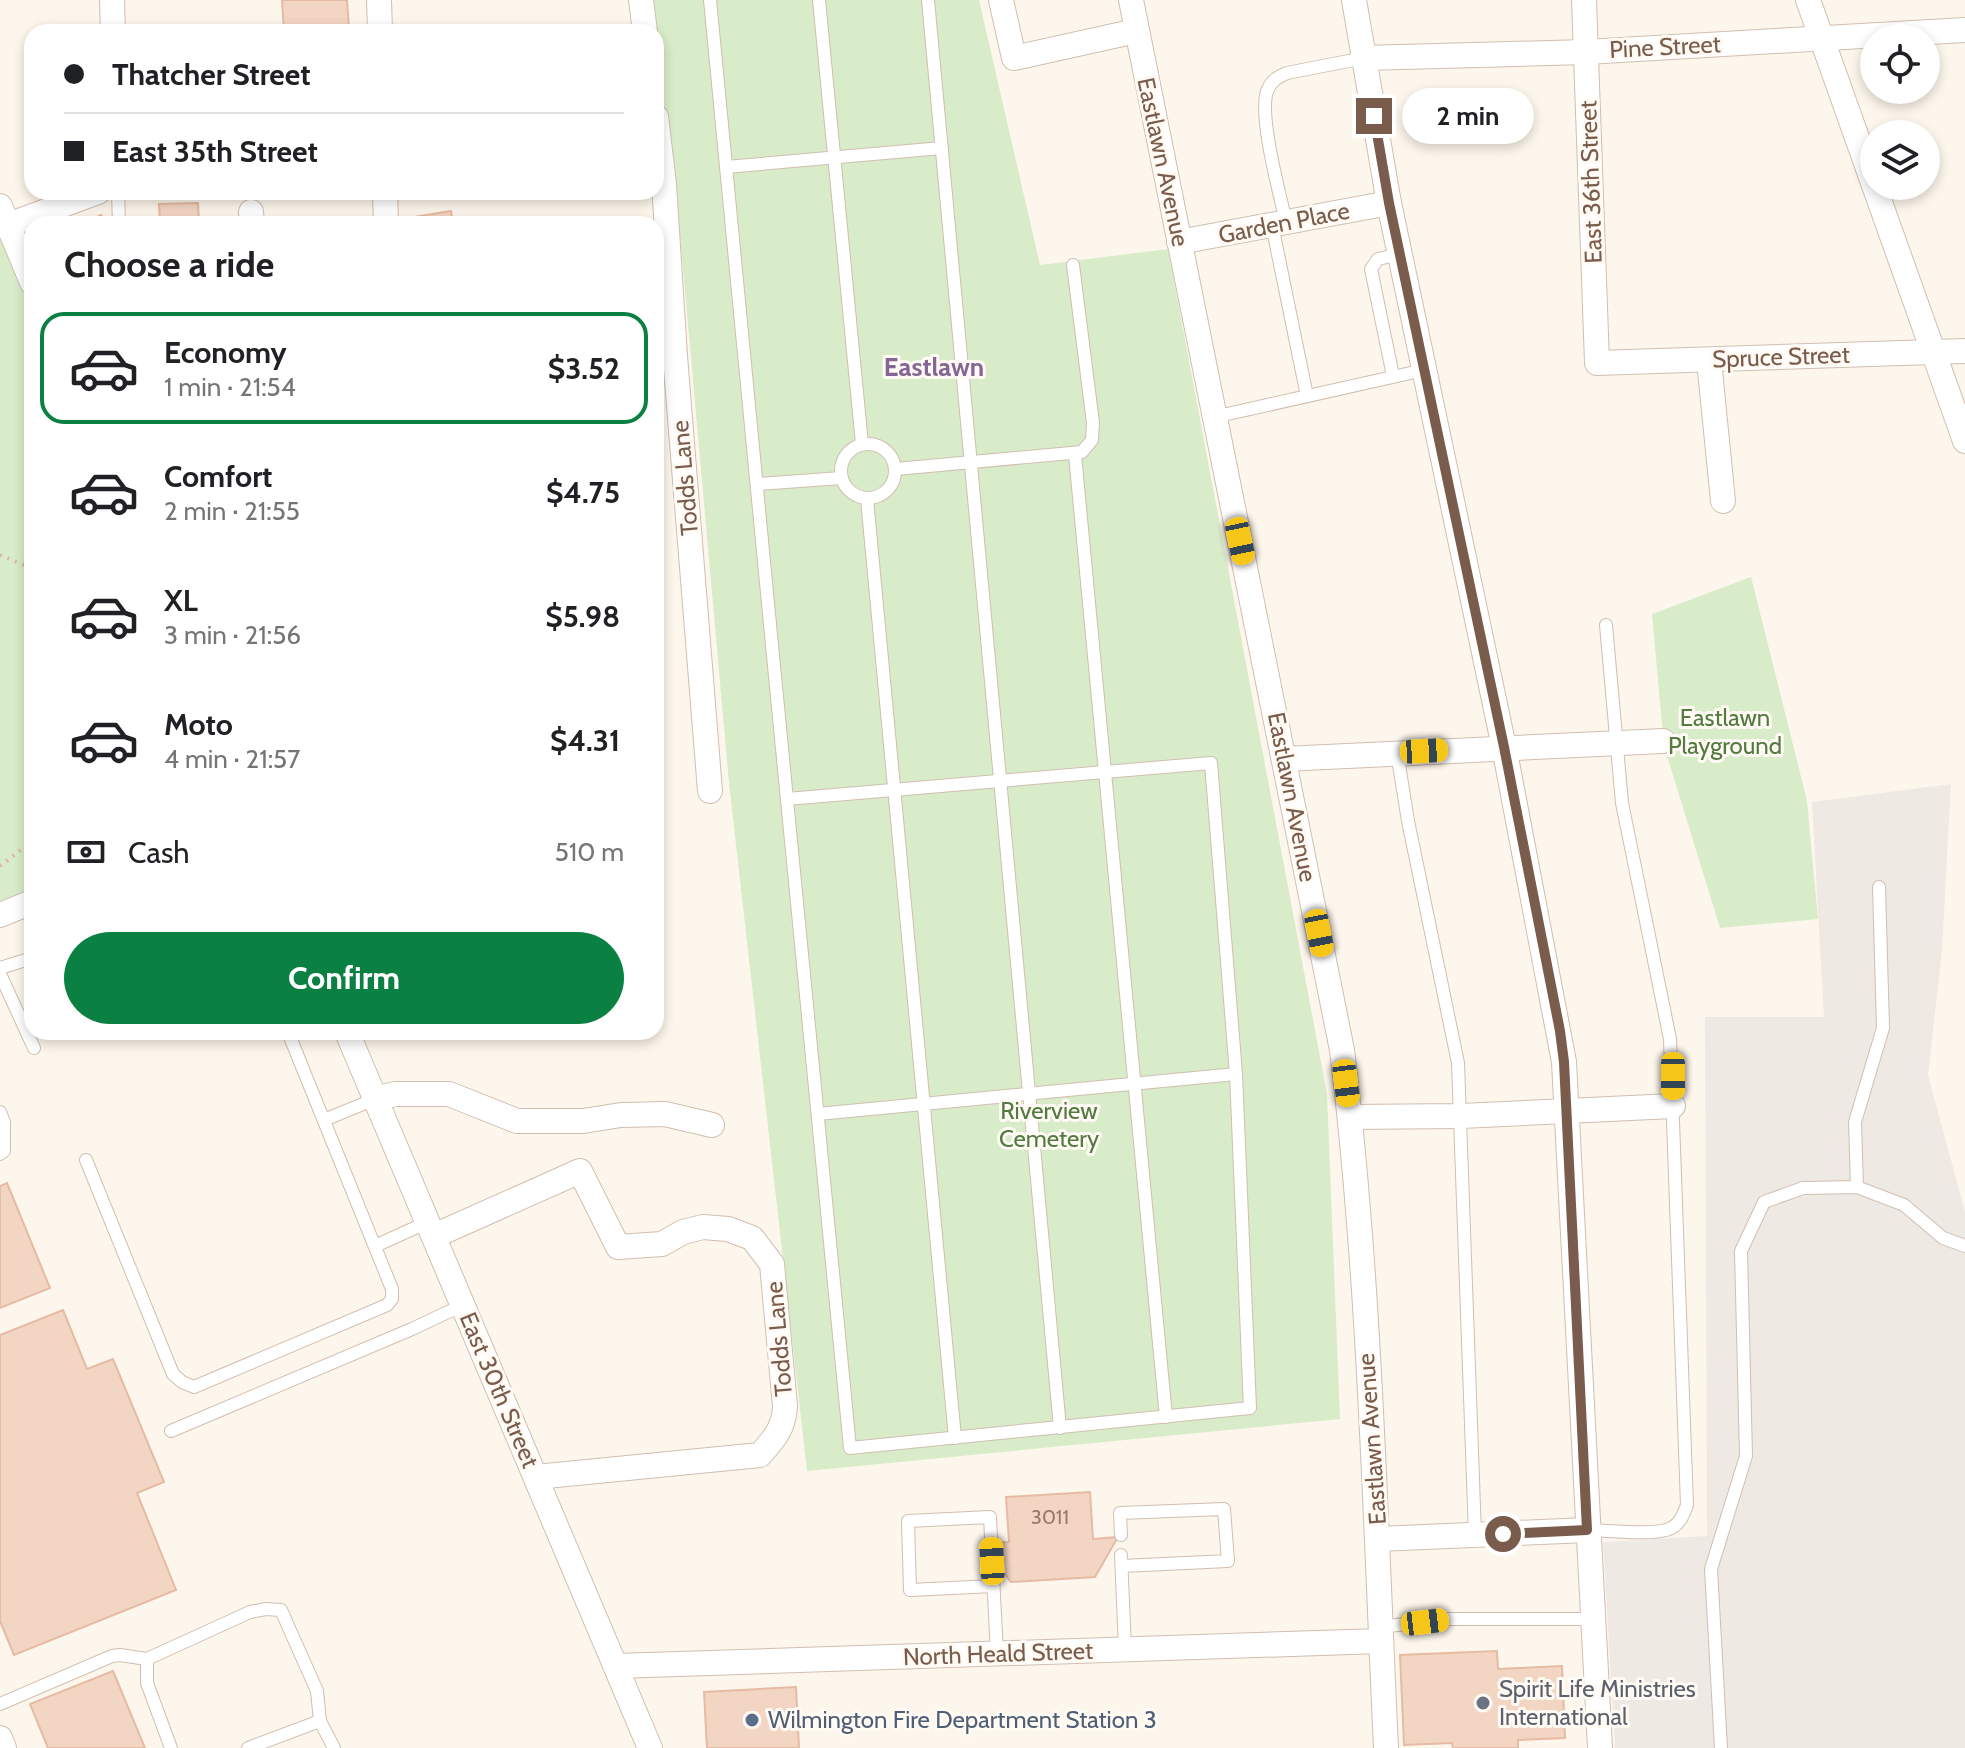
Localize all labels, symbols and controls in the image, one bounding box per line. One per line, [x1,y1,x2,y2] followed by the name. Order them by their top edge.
[1860,24,1940,200] map controls
[1860,24,1940,104] button: locate
[1609,29,1721,64] street label: Pine Street
[112,56,311,93] text: Thatcher Street
[1131,75,1196,249] street label: Eastlawn Avenue
[1402,88,1534,144] callout: 2 min
[1356,98,1392,134] route end
[1437,100,1499,132] text: 2 min
[1573,100,1608,264] street label: East 36th Street
[1860,120,1940,200] button: layers
[112,133,318,170] text: East 35th Street
[1216,196,1352,249] street label: Garden Place
[64,242,274,286] text: Choose a ride
[68,332,140,404] icon: car
[164,334,287,371] text: Economy
[1712,340,1850,373] street label: Spruce Street
[548,350,620,387] text: $3.52
[884,351,984,383] district label: Eastlawn
[164,371,296,403] text: 1 min · 21:54
[665,419,704,537] street label: Todds Lane
[68,456,140,528] icon: car
[164,458,272,495] text: Comfort
[546,474,620,511] text: $4.75
[164,495,300,527] text: 2 min · 21:55
[1223,515,1257,567] car
[68,580,140,652] icon: car
[164,582,198,619] text: XL
[545,598,620,635] text: $5.98
[164,619,301,651] text: 3 min · 21:56
[1668,703,1782,760] park label: Eastlawn Playground
[68,704,140,776] icon: car
[164,706,233,743] text: Moto
[1262,710,1323,884] street label: Eastlawn Avenue
[550,722,620,759] text: $4.31
[1399,738,1449,764] car
[164,743,300,775] text: 4 min · 21:57
[64,830,108,874] icon: cash
[128,834,190,871] text: Cash
[555,836,624,868] text: 510 m
[1303,907,1335,959] car
[64,932,624,1024] button: Confirm
[1661,1052,1685,1100] car
[1331,1058,1361,1108] car
[999,1096,1099,1153] park label: Riverview Cemetery
[759,1280,798,1398] street label: Todds Lane
[454,1308,545,1472] street label: East 30th Street
[1351,1352,1392,1526] street label: Eastlawn Avenue
[1031,1505,1069,1529] house number: 3011
[1485,1516,1521,1552] route start
[979,1536,1005,1586] car
[1400,1607,1450,1637] car
[902,1636,1094,1671] street label: North Heald Street
[1499,1674,1696,1731] place label: Spirit Life Ministries International
[1474,1694,1492,1712] marker: Spirit Life Ministries International
[768,1705,1157,1734] place label: Wilmington Fire Department Station 3
[743,1711,761,1729] marker: Wilmington Fire Department Station 3

